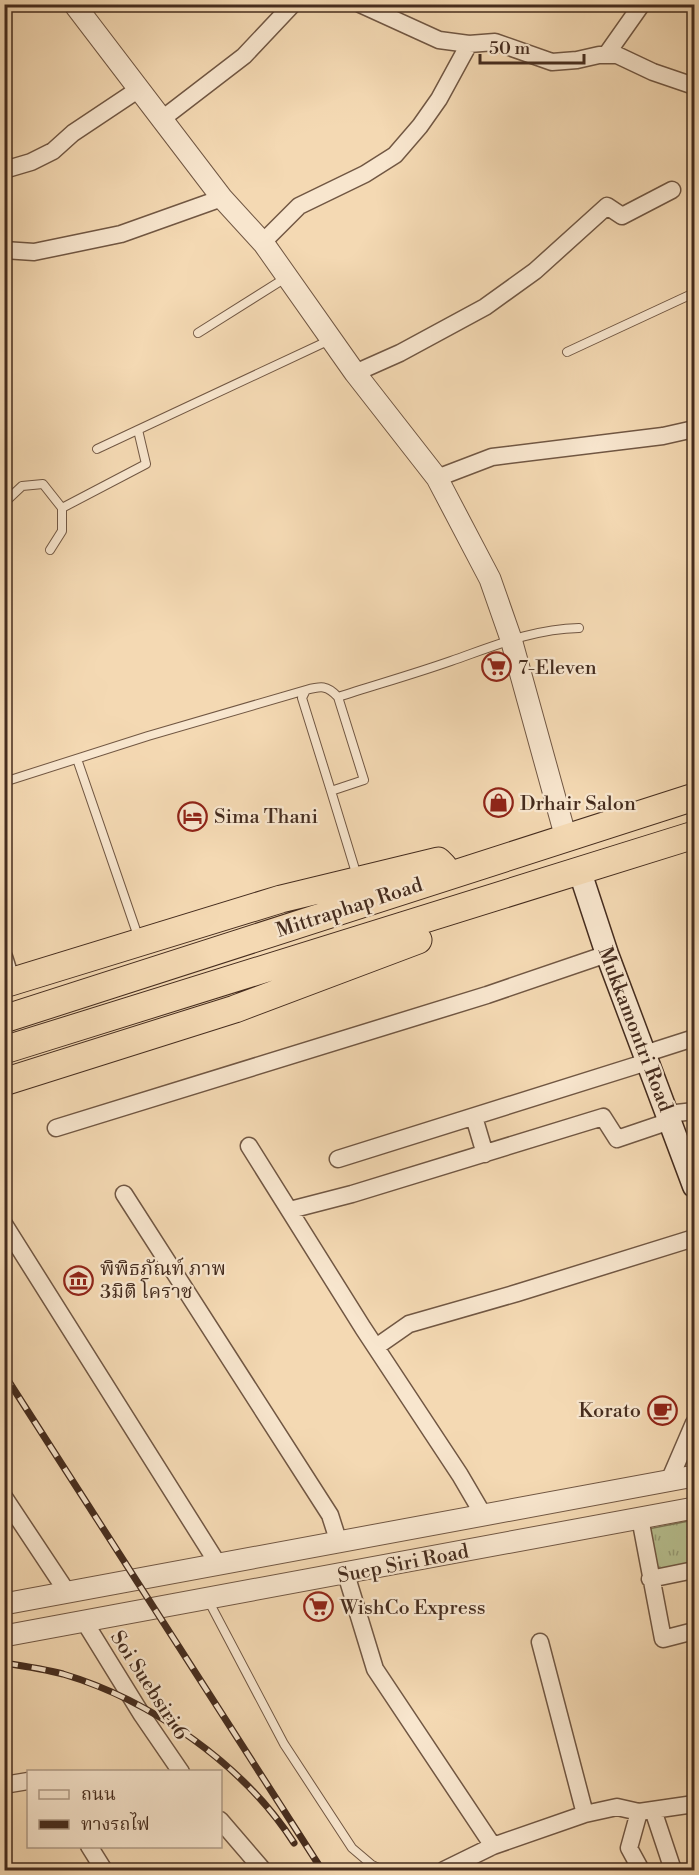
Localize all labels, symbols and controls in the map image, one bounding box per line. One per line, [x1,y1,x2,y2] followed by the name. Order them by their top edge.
[480,27,584,65] scale bar
[489,37,531,60] text: 50 m
[481,651,513,683] supermarket icon: 7-Eleven
[518,656,597,681] place label: 7-Eleven
[483,787,515,819] shop icon: Drhair Salon
[520,792,636,817] place label: Drhair Salon
[177,800,209,832] hotel icon: Sima Thani
[214,805,318,830] place label: Sima Thani
[273,873,426,944] street label: Mittraphap Road
[592,944,678,1116] street label: Mukkamontri Road
[100,1257,226,1305] place label: พิพิธภัณท์ ภาพ 3มิติ โคราช
[63,1264,95,1296] museum icon: พิพิธภัณท์ ภาพ 3มิติ โคราช
[646,1394,678,1426] cafe icon: Korato
[579,1399,641,1424] place label: Korato
[336,1539,472,1589] street label: Suep Siri Road
[303,1591,335,1623] supermarket icon: WishCo Express
[339,1596,485,1621] place label: WishCo Express
[104,1627,193,1745] street label: Soi Suebsiri 6
[27,1770,222,1848] legend
[81,1783,116,1806] text: ถนน
[81,1812,150,1836] text: ทางรถไฟ

